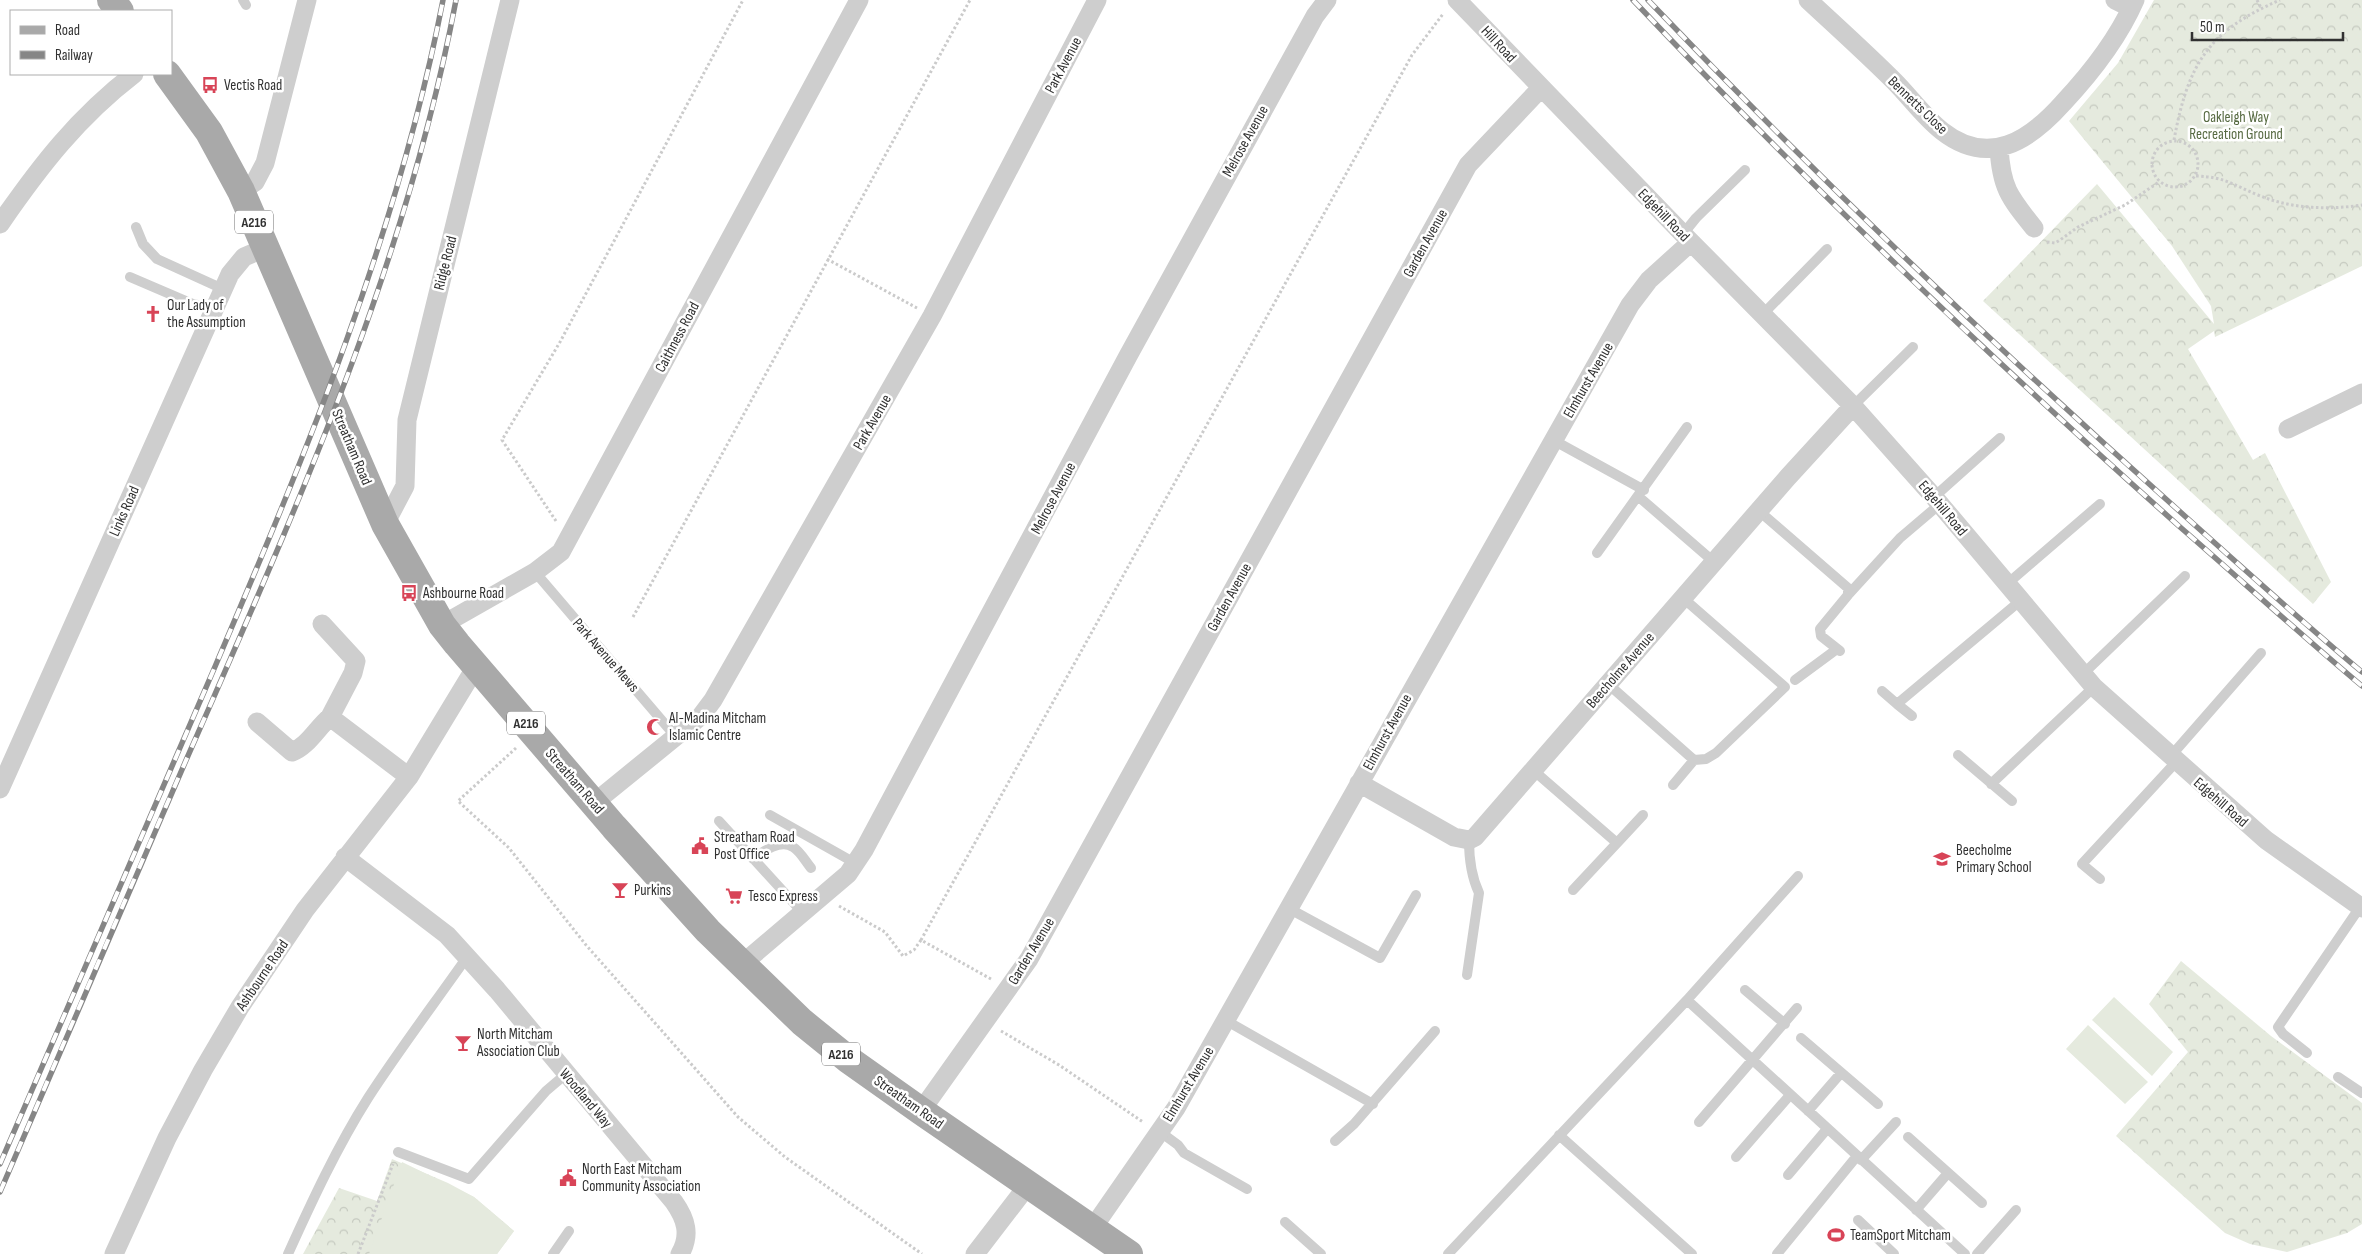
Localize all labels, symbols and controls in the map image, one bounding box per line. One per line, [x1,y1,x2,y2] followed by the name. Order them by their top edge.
[10,10,172,75] legend
[2192,10,2343,42] scale bar
[2200,18,2225,37] text: 50 m
[55,21,80,40] text: Road
[1477,22,1520,67] street label: Hill Road
[1041,34,1086,97] street label: Park Avenue
[55,46,93,65] text: Railway
[1884,72,1952,139] street label: Bennetts Close
[200,75,220,95] bus stop icon: Vectis Road
[224,76,282,95] place label: Vectis Road
[1218,102,1273,180] street label: Melrose Avenue
[2189,108,2283,144] park label: Oakleigh Way Recreation Ground
[1634,185,1694,246] street label: Edgehill Road
[1399,206,1452,281] street label: Garden Avenue
[235,210,273,233] road number: A216
[430,234,461,292] street label: Ridge Road
[167,296,246,332] place label: Our Lady of the Assumption
[651,299,704,376] street label: Caithness Road
[143,304,163,324] church icon: Our Lady of the Assumption
[1559,339,1618,422] street label: Elmhurst Avenue
[849,391,896,453] street label: Park Avenue
[327,406,376,488] street label: Streatham Road
[1027,459,1080,537] street label: Melrose Avenue
[1914,477,1971,540] street label: Edgehill Road
[105,483,144,539] street label: Links Road
[1203,560,1256,635] street label: Garden Avenue
[399,583,419,603] bus stop icon: Ashbourne Road
[422,584,504,603] place label: Ashbourne Road
[568,614,643,696] street label: Park Avenue Mews
[1582,628,1659,712] street label: Beecholme Avenue
[1359,691,1416,774] street label: Elmhurst Avenue
[668,709,766,745] place label: Al-Madina Mitcham Islamic Centre
[507,711,545,734] road number: A216
[645,717,665,737] mosque icon: Al-Madina Mitcham Islamic Centre
[541,745,608,818] street label: Streatham Road
[2189,773,2252,831] street label: Edgehill Road
[714,828,795,864] place label: Streatham Road Post Office
[690,836,710,856] public building icon: Streatham Road Post Office
[1956,841,2032,877] place label: Beecholme Primary School
[1932,849,1952,869] school or university icon: Beecholme Primary School
[610,880,630,900] bar icon: Purkins
[634,881,671,900] place label: Purkins
[724,886,744,906] supermarket icon: Tesco Express
[748,887,818,906] place label: Tesco Express
[1004,914,1059,988] street label: Garden Avenue
[231,936,293,1015] street label: Ashbourne Road
[476,1025,560,1061] place label: North Mitcham Association Club
[453,1033,473,1053] bar icon: North Mitcham Association Club
[822,1042,860,1066] road number: A216
[1159,1043,1218,1125] street label: Elmhurst Avenue
[555,1064,616,1132] street label: Woodland Way
[870,1072,947,1133] street label: Streatham Road
[582,1160,701,1196] place label: North East Mitcham Community Association
[558,1168,578,1188] public building icon: North East Mitcham Community Association
[1826,1225,1846,1245] sports icon: TeamSport Mitcham
[1850,1226,1951,1245] place label: TeamSport Mitcham

